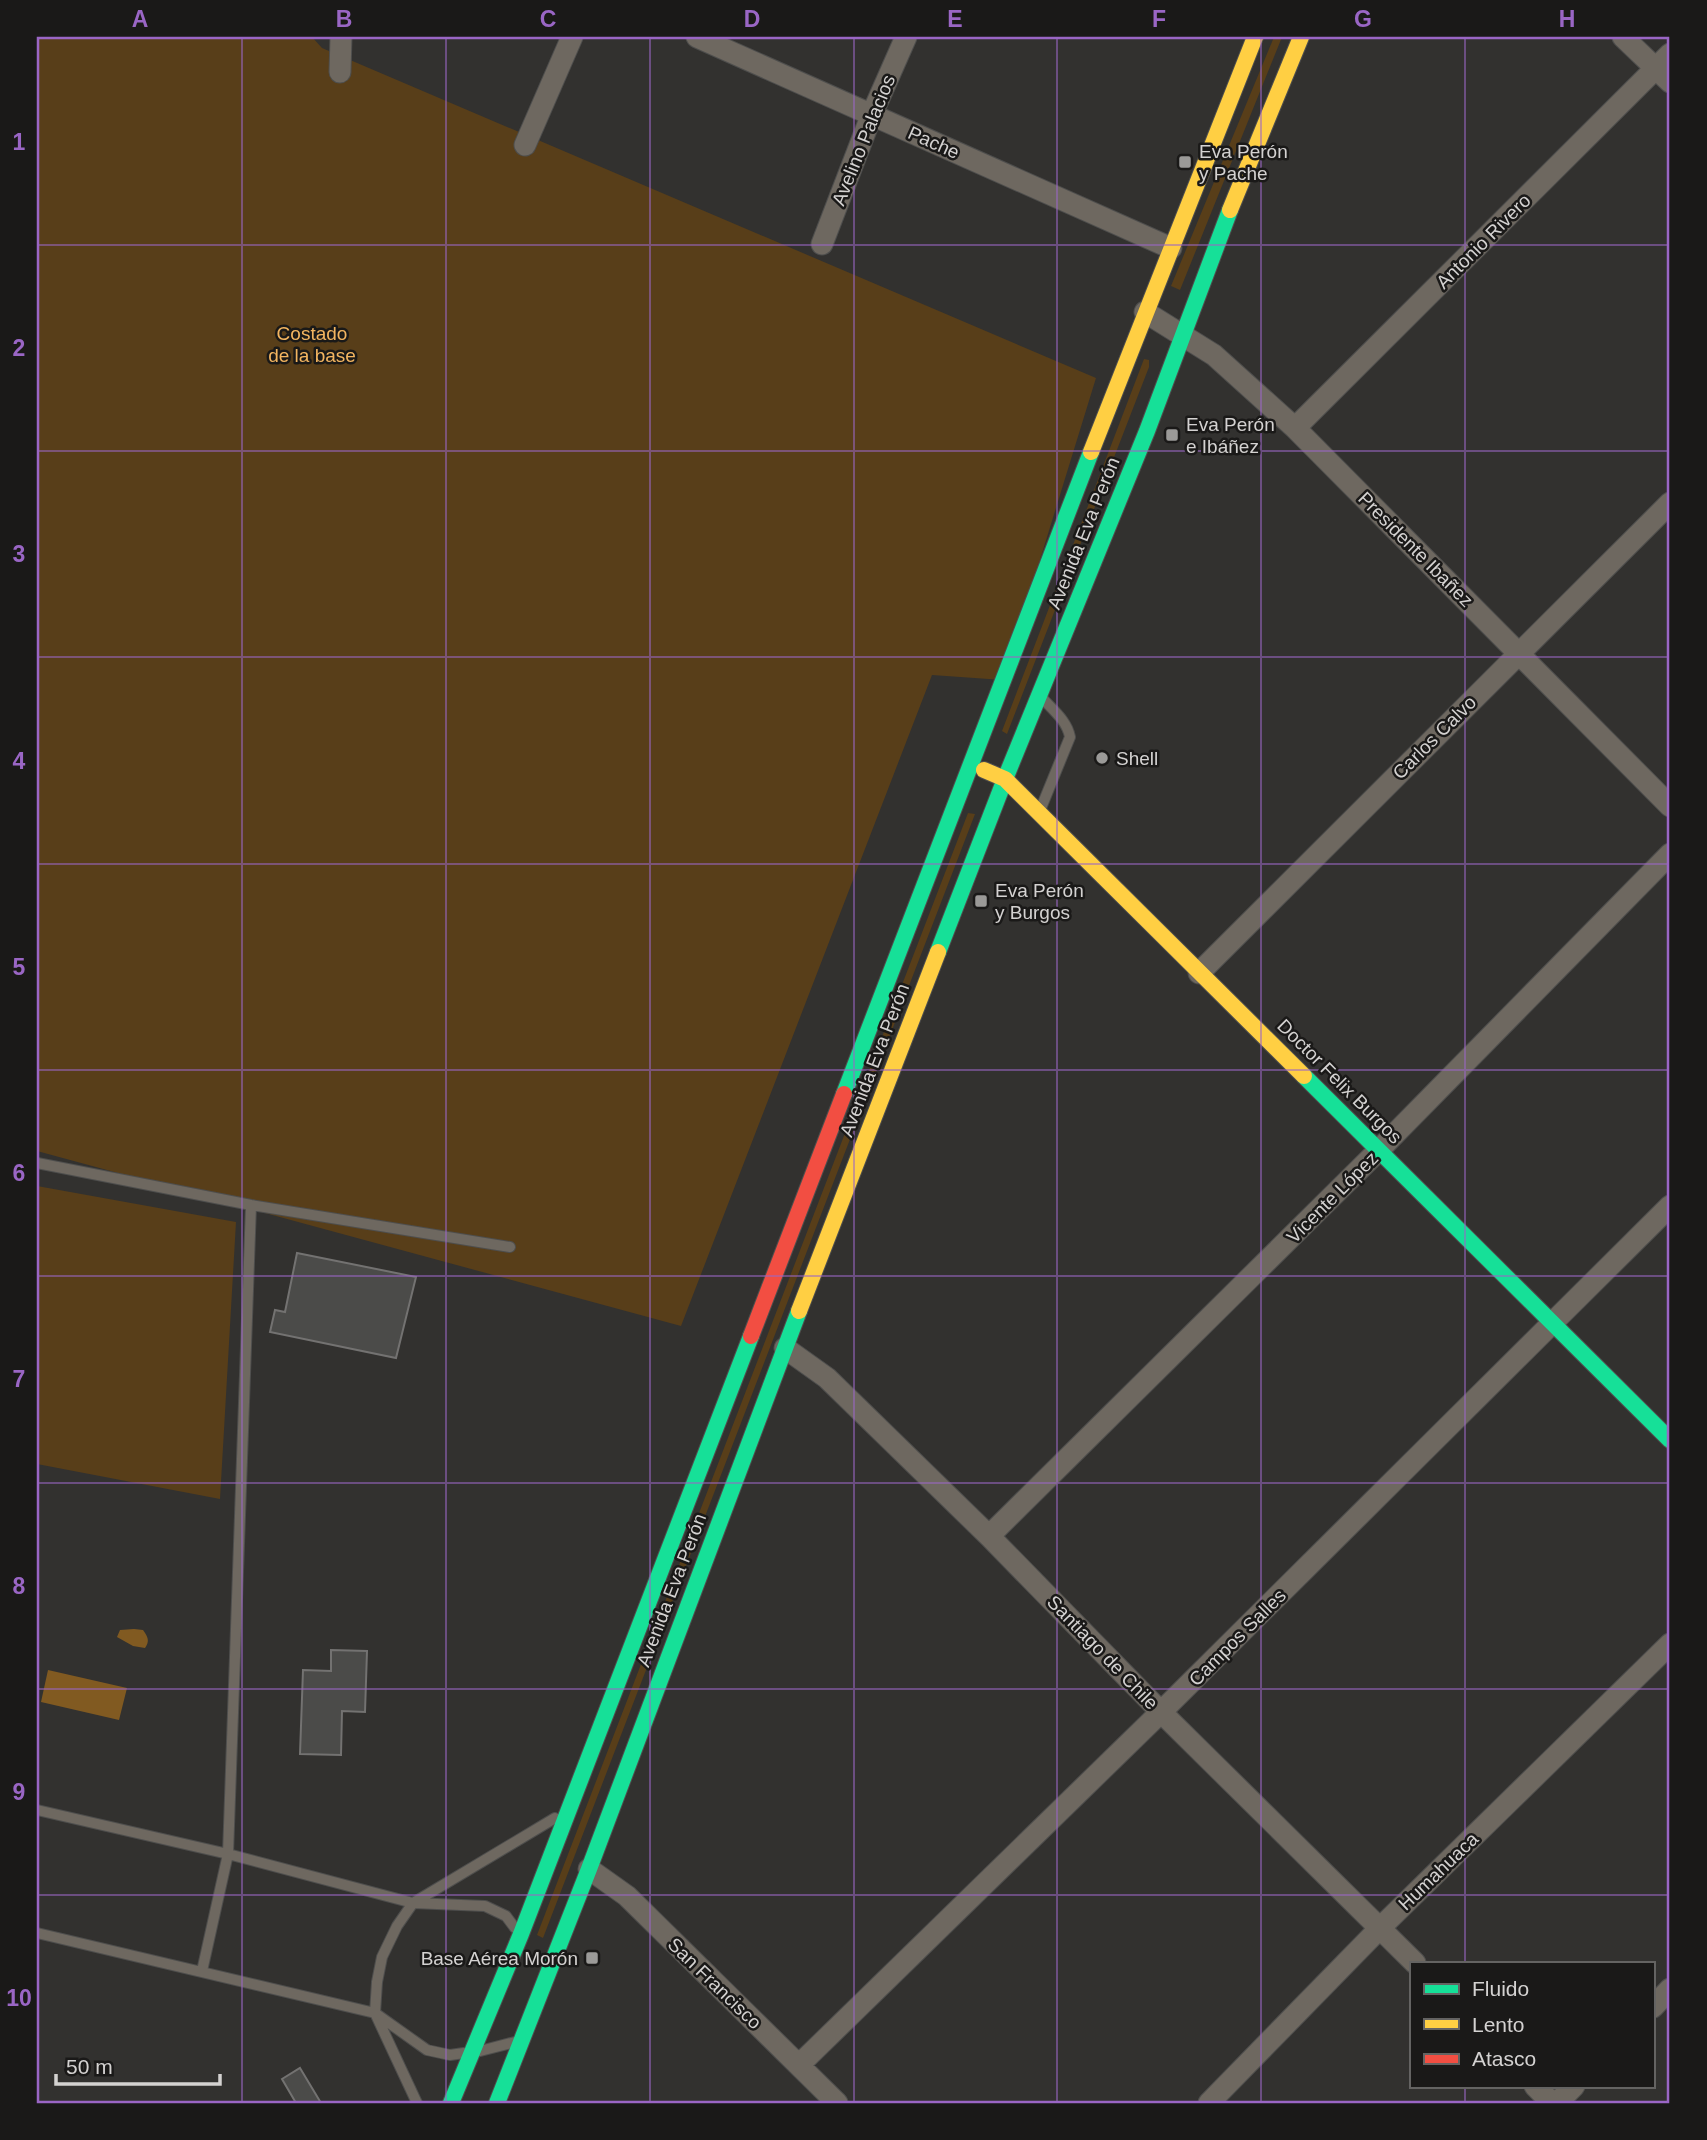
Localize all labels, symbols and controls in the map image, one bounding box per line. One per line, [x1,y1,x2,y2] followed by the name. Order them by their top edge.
[132,6,148,32] text: A
[336,6,352,32] text: B
[540,6,556,32] text: C
[744,6,760,32] text: D
[947,6,963,32] text: E
[1152,6,1166,32] text: F
[1354,6,1372,32] text: G
[1559,6,1575,32] text: H
[828,72,899,209] street label: Avelino Palacios
[905,122,963,163] street label: Pache
[13,129,26,155] text: 1
[1199,141,1288,184] place label: Eva Perón y Pache
[1177,154,1193,170] marker: Eva Perón y Pache
[1432,190,1535,293] street label: Antonio Rivero
[268,323,356,366] park label: Costado de la base
[13,335,25,361] text: 2
[1186,414,1275,457] place label: Eva Perón e Ibáñez
[1164,427,1180,443] marker: Eva Perón e Ibáñez
[1043,454,1124,612] street label: Avenida Eva Perón
[1354,488,1477,611] street label: Presidente Ibañez
[13,541,25,567] text: 3
[1388,691,1480,783] street label: Carlos Calvo
[13,748,26,774] text: 4
[1116,748,1158,769] place label: Shell
[1094,750,1110,766] marker: Shell
[995,880,1084,923] place label: Eva Perón y Burgos
[973,893,989,909] marker: Eva Perón y Burgos
[13,954,26,980] text: 5
[836,981,913,1140] street label: Avenida Eva Perón
[1273,1015,1406,1148] street label: Doctor Felix Burgos
[1282,1147,1382,1247] street label: Vicente López
[13,1160,25,1186] text: 6
[13,1366,25,1392] text: 7
[633,1511,710,1670] street label: Avenida Eva Perón
[13,1573,26,1599] text: 8
[1185,1585,1290,1690] street label: Campos Salles
[1043,1591,1162,1714] street label: Santiago de Chile
[13,1779,25,1805] text: 9
[1394,1828,1483,1914] street label: Humahuaca
[664,1934,766,2033] street label: San Francisco
[421,1948,578,1969] place label: Base Aérea Morón
[584,1950,600,1966] marker: Base Aérea Morón
[1410,1962,1654,2088] legend
[1472,1977,1529,2000] text: Fluido
[6,1985,32,2011] text: 10
[1472,2013,1525,2036] text: Lento
[56,2042,220,2086] scale bar
[1472,2047,1536,2070] text: Atasco
[66,2055,113,2078] text: 50 m

